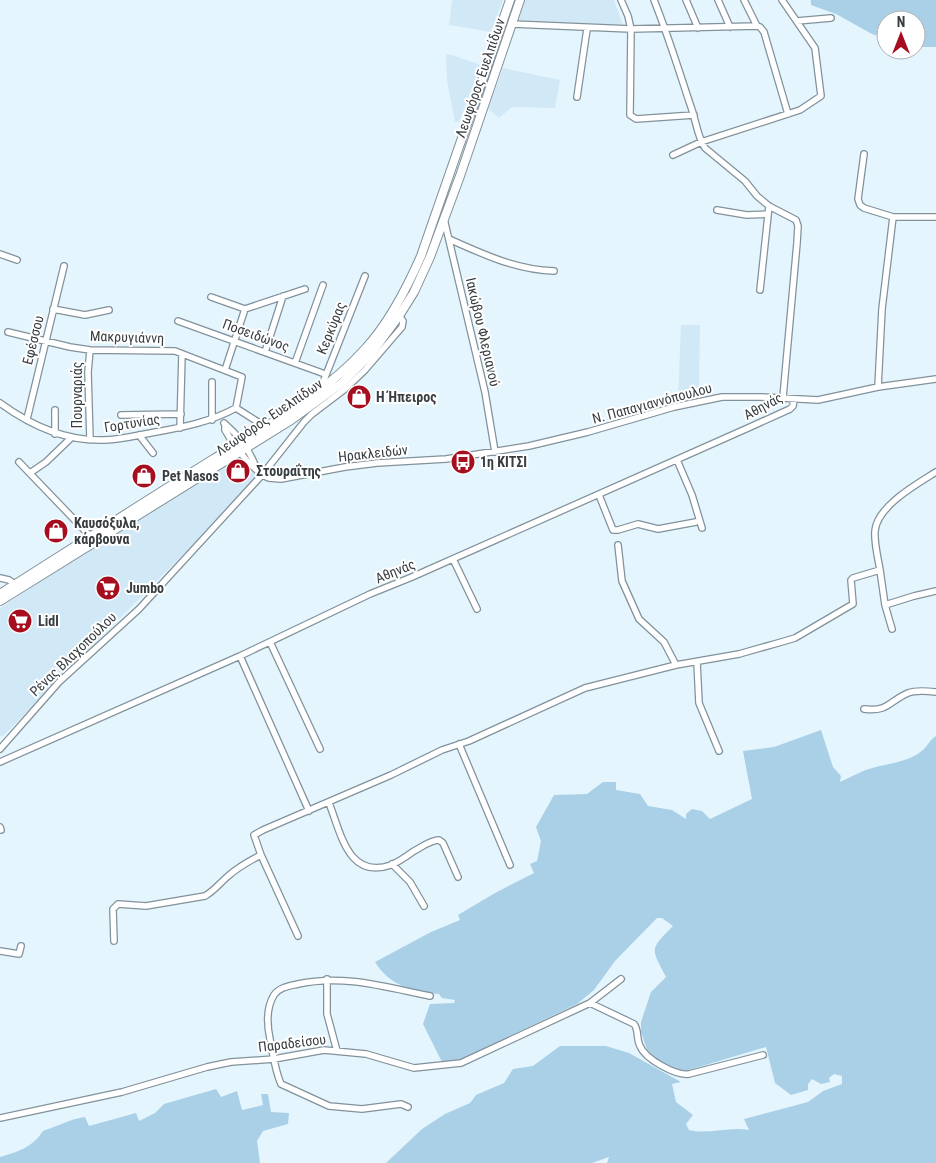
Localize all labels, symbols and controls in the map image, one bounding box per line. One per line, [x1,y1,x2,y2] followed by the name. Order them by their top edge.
[876,10,926,60] north arrow
[897,14,905,30] text: N
[452,16,509,140] street label: Λεωφόρος Ευελπίδων
[463,276,503,388] street label: Ιακώβου Φλεριανού
[313,299,349,357] street label: Κερκύρας
[19,314,48,366] street label: Εφέσσου
[220,316,292,354] street label: Ποσειδώνος
[90,328,164,346] street label: Μακρυγιάννη
[69,362,85,428] street label: Πουρναριάς
[213,375,326,459] street label: Λεωφόρος Ευελπίδων
[590,379,714,427] street label: Ν. Παπαγιαννόπουλου
[346,384,372,410] shop icon: Η Ήπειρος
[376,389,436,405] place label: Η Ήπειρος
[741,389,785,423] street label: Αθηνάς
[103,411,161,435] street label: Γορτυνίας
[337,441,409,465] street label: Ηρακλειδών
[450,449,476,475] bus stop icon: 1η ΚΙΤΣΙ
[480,454,527,470] place label: 1η ΚΙΤΣΙ
[225,458,251,484] shop icon: Στουραΐτης
[131,463,157,489] shop icon: Pet Nasos
[256,463,321,479] place label: Στουραΐτης
[162,468,219,484] place label: Pet Nasos
[74,515,140,547] place label: Καυσόξυλα, κάρβουνα
[43,518,69,544] shop icon: Καυσόξυλα, κάρβουνα
[373,556,417,586] street label: Αθηνάς
[95,575,121,601] supermarket icon: Jumbo
[126,580,164,596] place label: Jumbo
[7,608,33,634] supermarket icon: Lidl
[26,608,120,699] street label: Ρένας Βλαχοπούλου
[38,613,59,629] place label: Lidl
[257,1031,327,1055] street label: Παραδείσου

